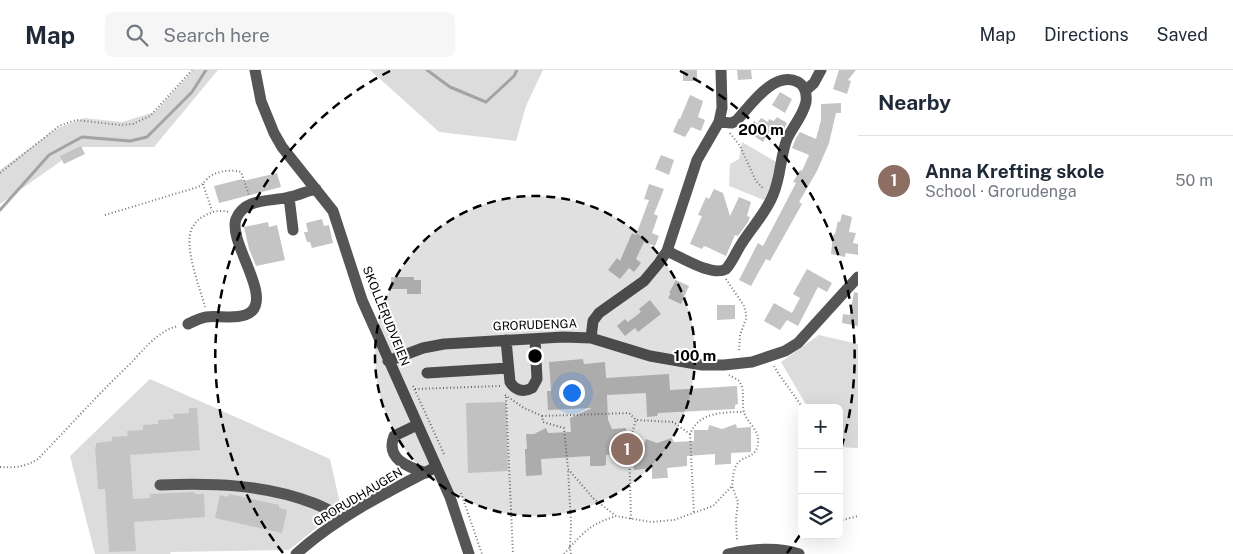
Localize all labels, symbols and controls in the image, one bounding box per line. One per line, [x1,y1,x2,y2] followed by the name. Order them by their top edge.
[105,12,455,57] search box
[25,21,75,49] text: Map
[123,21,151,49] icon: search
[163,24,270,46] text: Search here
[979,24,1016,45] text: Map
[1044,24,1129,45] text: Directions
[1157,24,1208,45] text: Saved
[878,90,951,115] text: Nearby
[738,121,784,138] text: 200 m
[925,160,1104,182] text: Anna Krefting skole
[891,171,897,190] text: 1
[1175,171,1213,190] text: 50 m
[925,182,1077,201] text: School · Grorudenga
[360,264,412,368] street label: SKOLLERUDVEIEN
[493,317,578,333] street label: GRORUDENGA
[526,347,544,365] centre of rings
[674,347,716,364] text: 100 m
[559,380,585,406] your location
[798,404,843,539] map controls
[798,404,843,449] button: +
[611,430,643,468] pin: 1
[798,449,843,494] button: −
[311,465,405,529] street label: GRORUDHAUGEN
[798,494,843,539] button: layers

